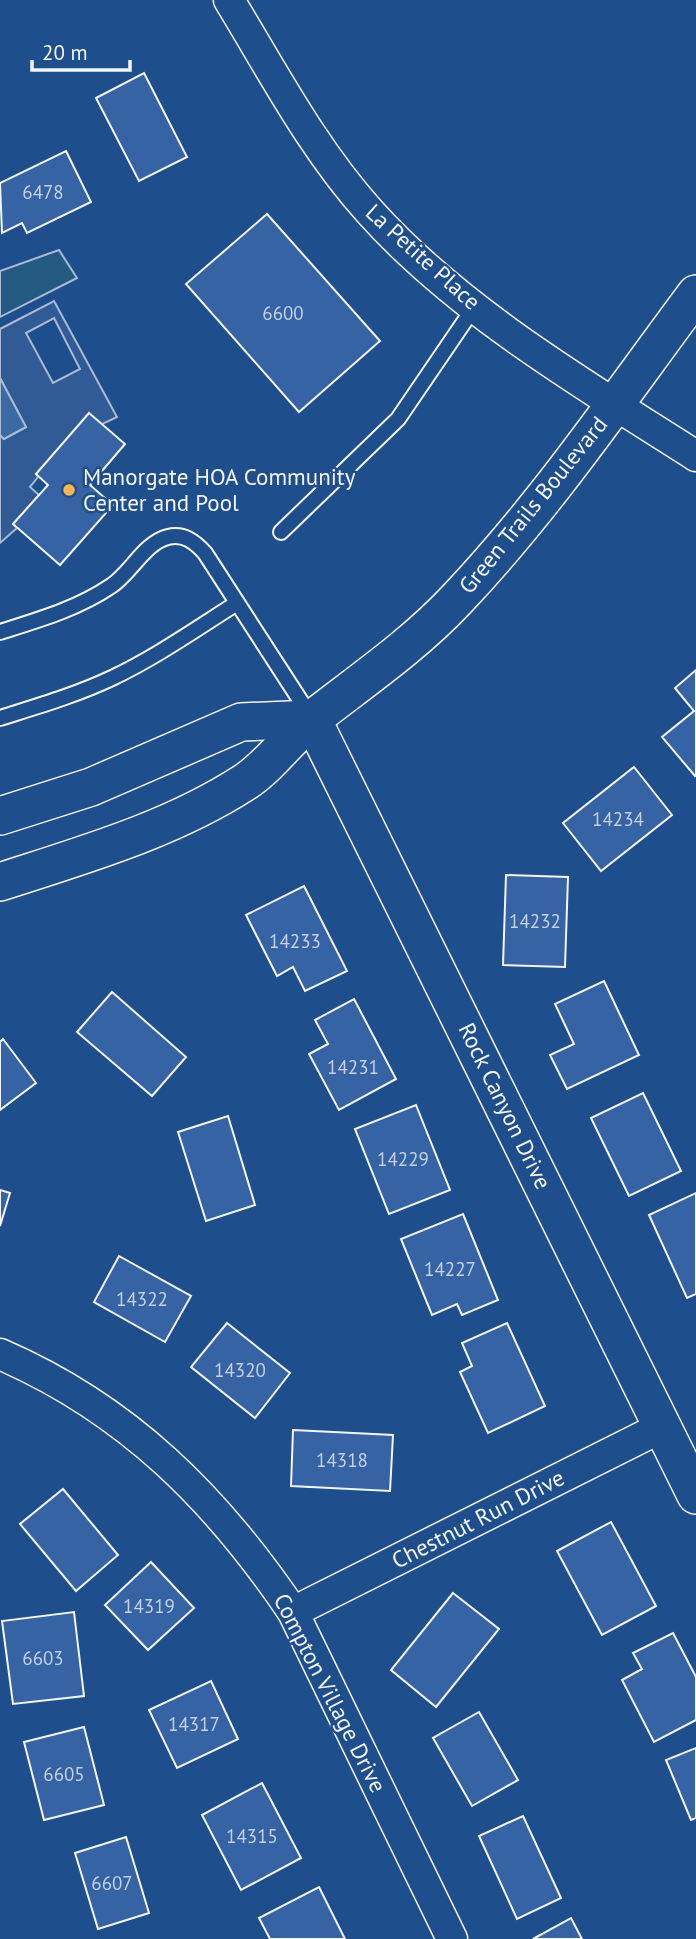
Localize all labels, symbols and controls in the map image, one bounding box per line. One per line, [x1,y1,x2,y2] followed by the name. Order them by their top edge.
[32,28,130,72] scale bar
[42,39,88,66] text: 20 m
[22,180,64,204] house number: 6478
[360,197,487,316] street label: La Petite Place
[262,301,304,325] house number: 6600
[452,410,613,599] street label: Green Trails Boulevard
[83,462,356,517] place label: Manorgate HOA Community Center and Pool
[61,482,77,498] marker: Manorgate HOA Community Center and Pool
[592,807,644,831] house number: 14234
[509,909,561,933] house number: 14232
[269,929,321,953] house number: 14233
[453,1018,558,1194] street label: Rock Canyon Drive
[327,1055,379,1079] house number: 14231
[377,1147,429,1171] house number: 14229
[424,1257,476,1281] house number: 14227
[116,1287,168,1311] house number: 14322
[214,1358,266,1382] house number: 14320
[316,1448,368,1472] house number: 14318
[387,1463,569,1575] street label: Chestnut Run Drive
[268,1588,393,1797] street label: Compton Village Drive
[123,1594,175,1618] house number: 14319
[22,1646,64,1670] house number: 6603
[168,1712,220,1736] house number: 14317
[43,1762,85,1786] house number: 6605
[226,1824,278,1848] house number: 14315
[91,1871,133,1895] house number: 6607

